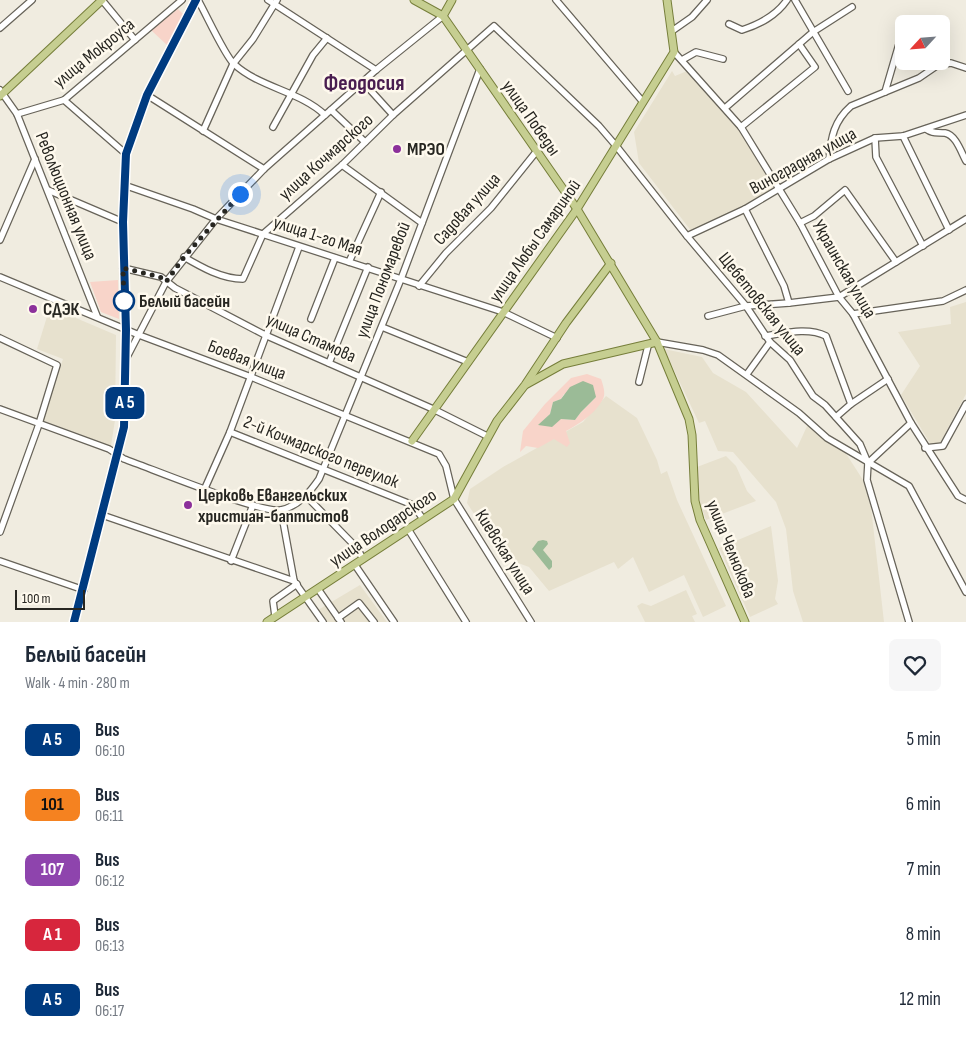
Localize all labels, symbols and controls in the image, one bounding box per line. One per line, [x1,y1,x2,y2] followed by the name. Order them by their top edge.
[49,14,139,92] street label: улица Мокроуса
[895,15,950,70] north arrow
[895,15,950,70] map controls
[324,70,404,97] district label: Феодосия
[497,76,565,160] street label: улица Победы
[275,109,377,205] street label: улица Кочмарского
[746,123,860,199] street label: Виноградная улица
[31,129,101,263] street label: Революционная улица
[407,139,445,160] place label: МРЭО
[391,143,403,155] marker: МРЭО
[429,169,505,249] street label: Садовая улица
[485,176,585,306] street label: улица Любы Самариной
[228,182,253,207] your location
[271,212,365,260] street label: улица 1-го Мая
[807,216,881,322] street label: Украинская улица
[351,219,415,341] street label: улица Пономаревой
[714,248,810,360] street label: Щебетовская улица
[113,290,135,312] marker: Белый басейн
[139,291,230,312] place label: Белый басейн
[43,299,80,320] place label: СДЭК
[27,303,39,315] marker: СДЭК
[263,309,359,367] street label: улица Стамова
[205,335,289,385] street label: Боевая улица
[96,387,154,419] line badge: A 5
[115,392,135,413] text: A 5
[240,411,402,493] street label: 2-й Кочмарского переулок
[326,484,440,572] street label: улица Володарского
[198,485,349,527] place label: Церковь Евангельских христиан-баптистов
[702,497,760,601] street label: улица Челнокова
[182,499,194,511] marker: Церковь Евангельских христиан-баптистов
[471,506,539,598] street label: Киевская улица
[15,587,85,610] scale bar
[22,590,51,607] text: 100 m
[889,639,941,691] button: heart
[25,640,146,669] text: Белый басейн
[25,674,130,693] text: Walk · 4 min · 280 m
[95,719,120,742] text: Bus
[906,728,941,751] text: 5 min
[43,729,62,750] text: A 5
[95,742,125,761] text: 06:10
[95,784,120,807] text: Bus
[906,793,941,816] text: 6 min
[41,794,64,815] text: 101
[95,807,123,826] text: 06:11
[95,849,120,872] text: Bus
[907,858,941,881] text: 7 min
[41,859,64,880] text: 107
[95,872,125,891] text: 06:12
[95,914,120,937] text: Bus
[906,923,941,946] text: 8 min
[43,924,62,945] text: A 1
[95,937,124,956] text: 06:13
[95,979,120,1002] text: Bus
[899,988,941,1011] text: 12 min
[43,989,62,1010] text: A 5
[95,1002,124,1021] text: 06:17

